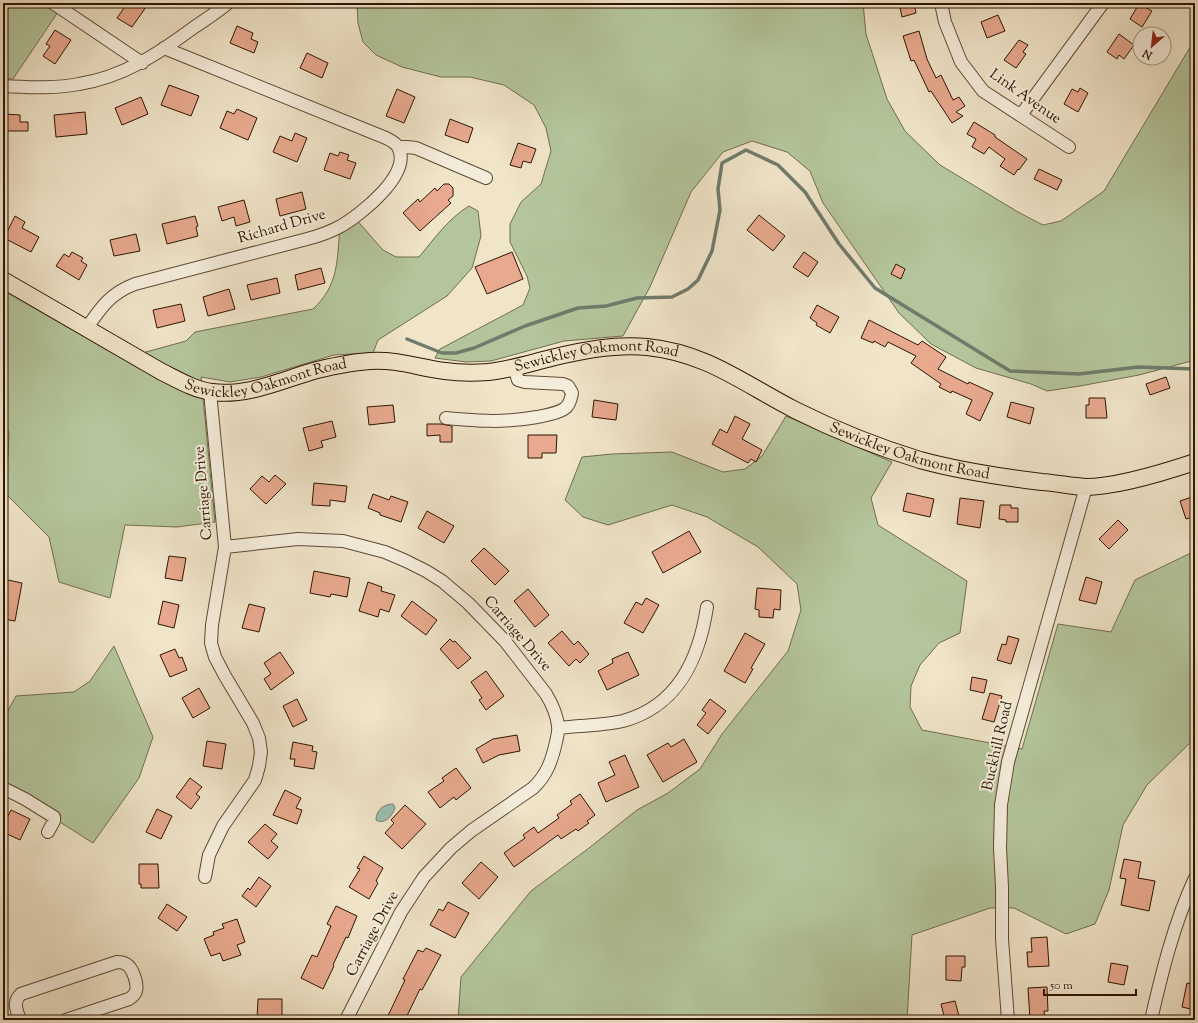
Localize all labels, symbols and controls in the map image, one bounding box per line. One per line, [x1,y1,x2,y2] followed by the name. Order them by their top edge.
[1132,26,1172,66] north arrow
[1140,45,1156,64] text: N
[985,64,1065,130] street label: Link Avenue
[236,204,328,250] street label: Richard Drive
[512,336,682,378] street label: Sewickley Oakmont Road
[181,353,349,403] street label: Sewickley Oakmont Road
[826,417,992,485] street label: Sewickley Oakmont Road
[189,445,219,541] street label: Carriage Drive
[478,592,556,676] street label: Carriage Drive
[977,699,1019,793] street label: Buckhill Road
[342,887,404,981] street label: Carriage Drive
[1044,971,1136,997] scale bar
[1049,977,1073,995] text: 50 m

